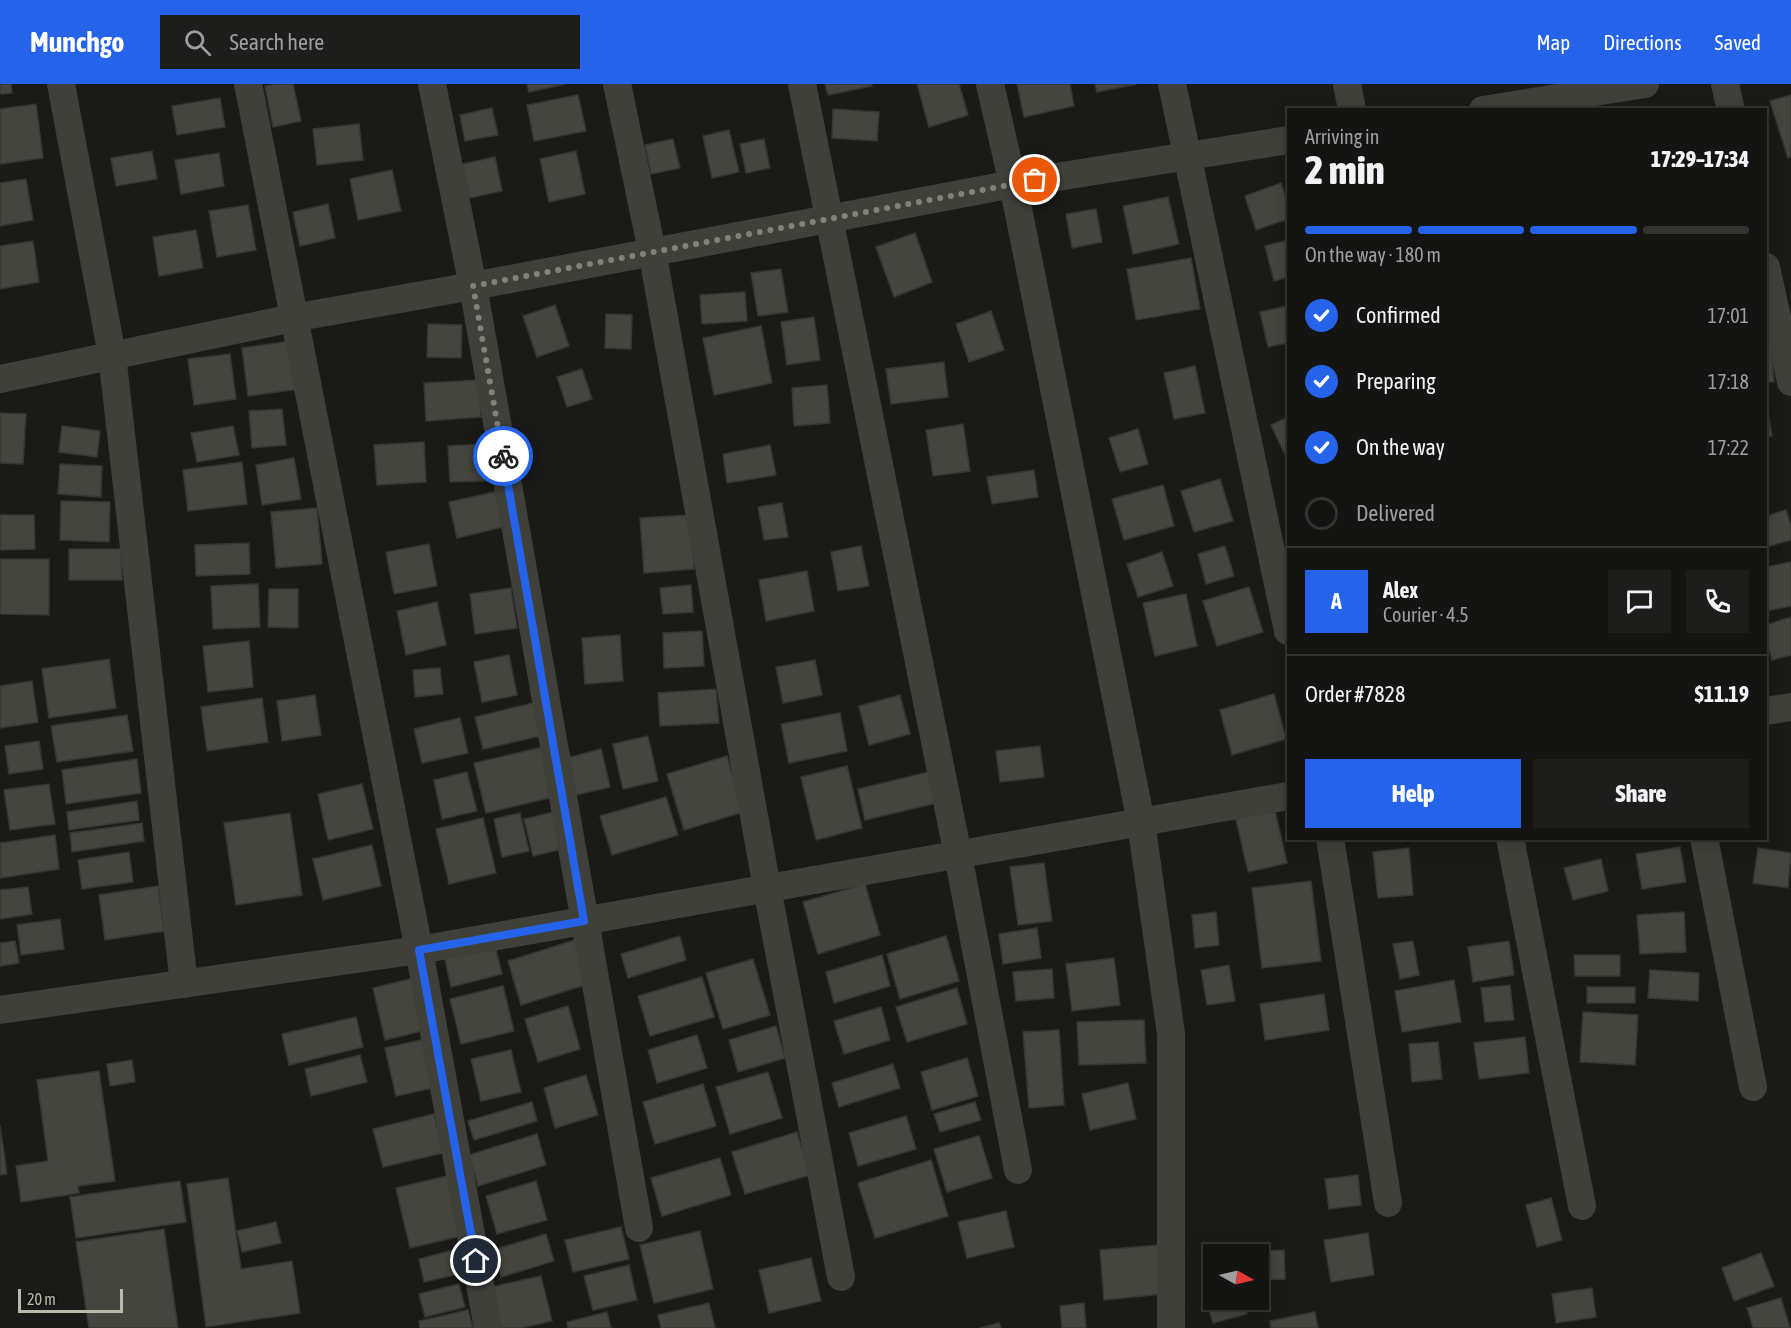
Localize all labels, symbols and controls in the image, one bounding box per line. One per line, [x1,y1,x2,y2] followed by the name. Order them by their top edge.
[160,15,580,69] search box
[30,26,124,58] text: Munchgo
[181,26,214,59] icon: search
[229,29,324,55] text: Search here
[1536,30,1570,54] text: Map
[1603,30,1682,54] text: Directions
[1715,30,1761,54] text: Saved
[1305,125,1379,148] text: Arriving in
[1651,146,1749,172] text: 17:29–17:34
[1305,148,1385,192] text: 2 min
[1009,154,1060,205] pin
[1018,163,1051,196] icon: bag
[1305,243,1441,266] text: On the way · 180 m
[1305,299,1338,332] icon: check
[1356,302,1441,328] text: Confirmed
[1707,304,1749,327] text: 17:01
[1305,365,1338,398] icon: check
[1356,368,1436,394] text: Preparing
[1708,370,1749,393] text: 17:18
[473,426,533,486] courier
[1305,431,1338,464] icon: check
[1356,434,1445,460] text: On the way
[1708,436,1749,459] text: 17:22
[487,440,520,473] icon: bike
[1356,500,1435,526] text: Delivered
[1608,570,1671,633] button: chat
[1686,570,1749,633] button: phone
[1383,577,1418,603] text: Alex
[1331,588,1342,614] text: A
[1383,603,1469,626] text: Courier · 4.5
[1305,681,1405,707] text: Order #7828
[1694,681,1749,707] text: $11.19
[1305,759,1521,828] button: Help
[1533,759,1749,828] button: Share
[450,1235,501,1286] pin
[459,1244,492,1277] icon: home
[1203,1244,1269,1310] north arrow
[1203,1244,1269,1310] map controls
[18,1286,123,1314] scale bar
[27,1290,56,1308] text: 20 m

